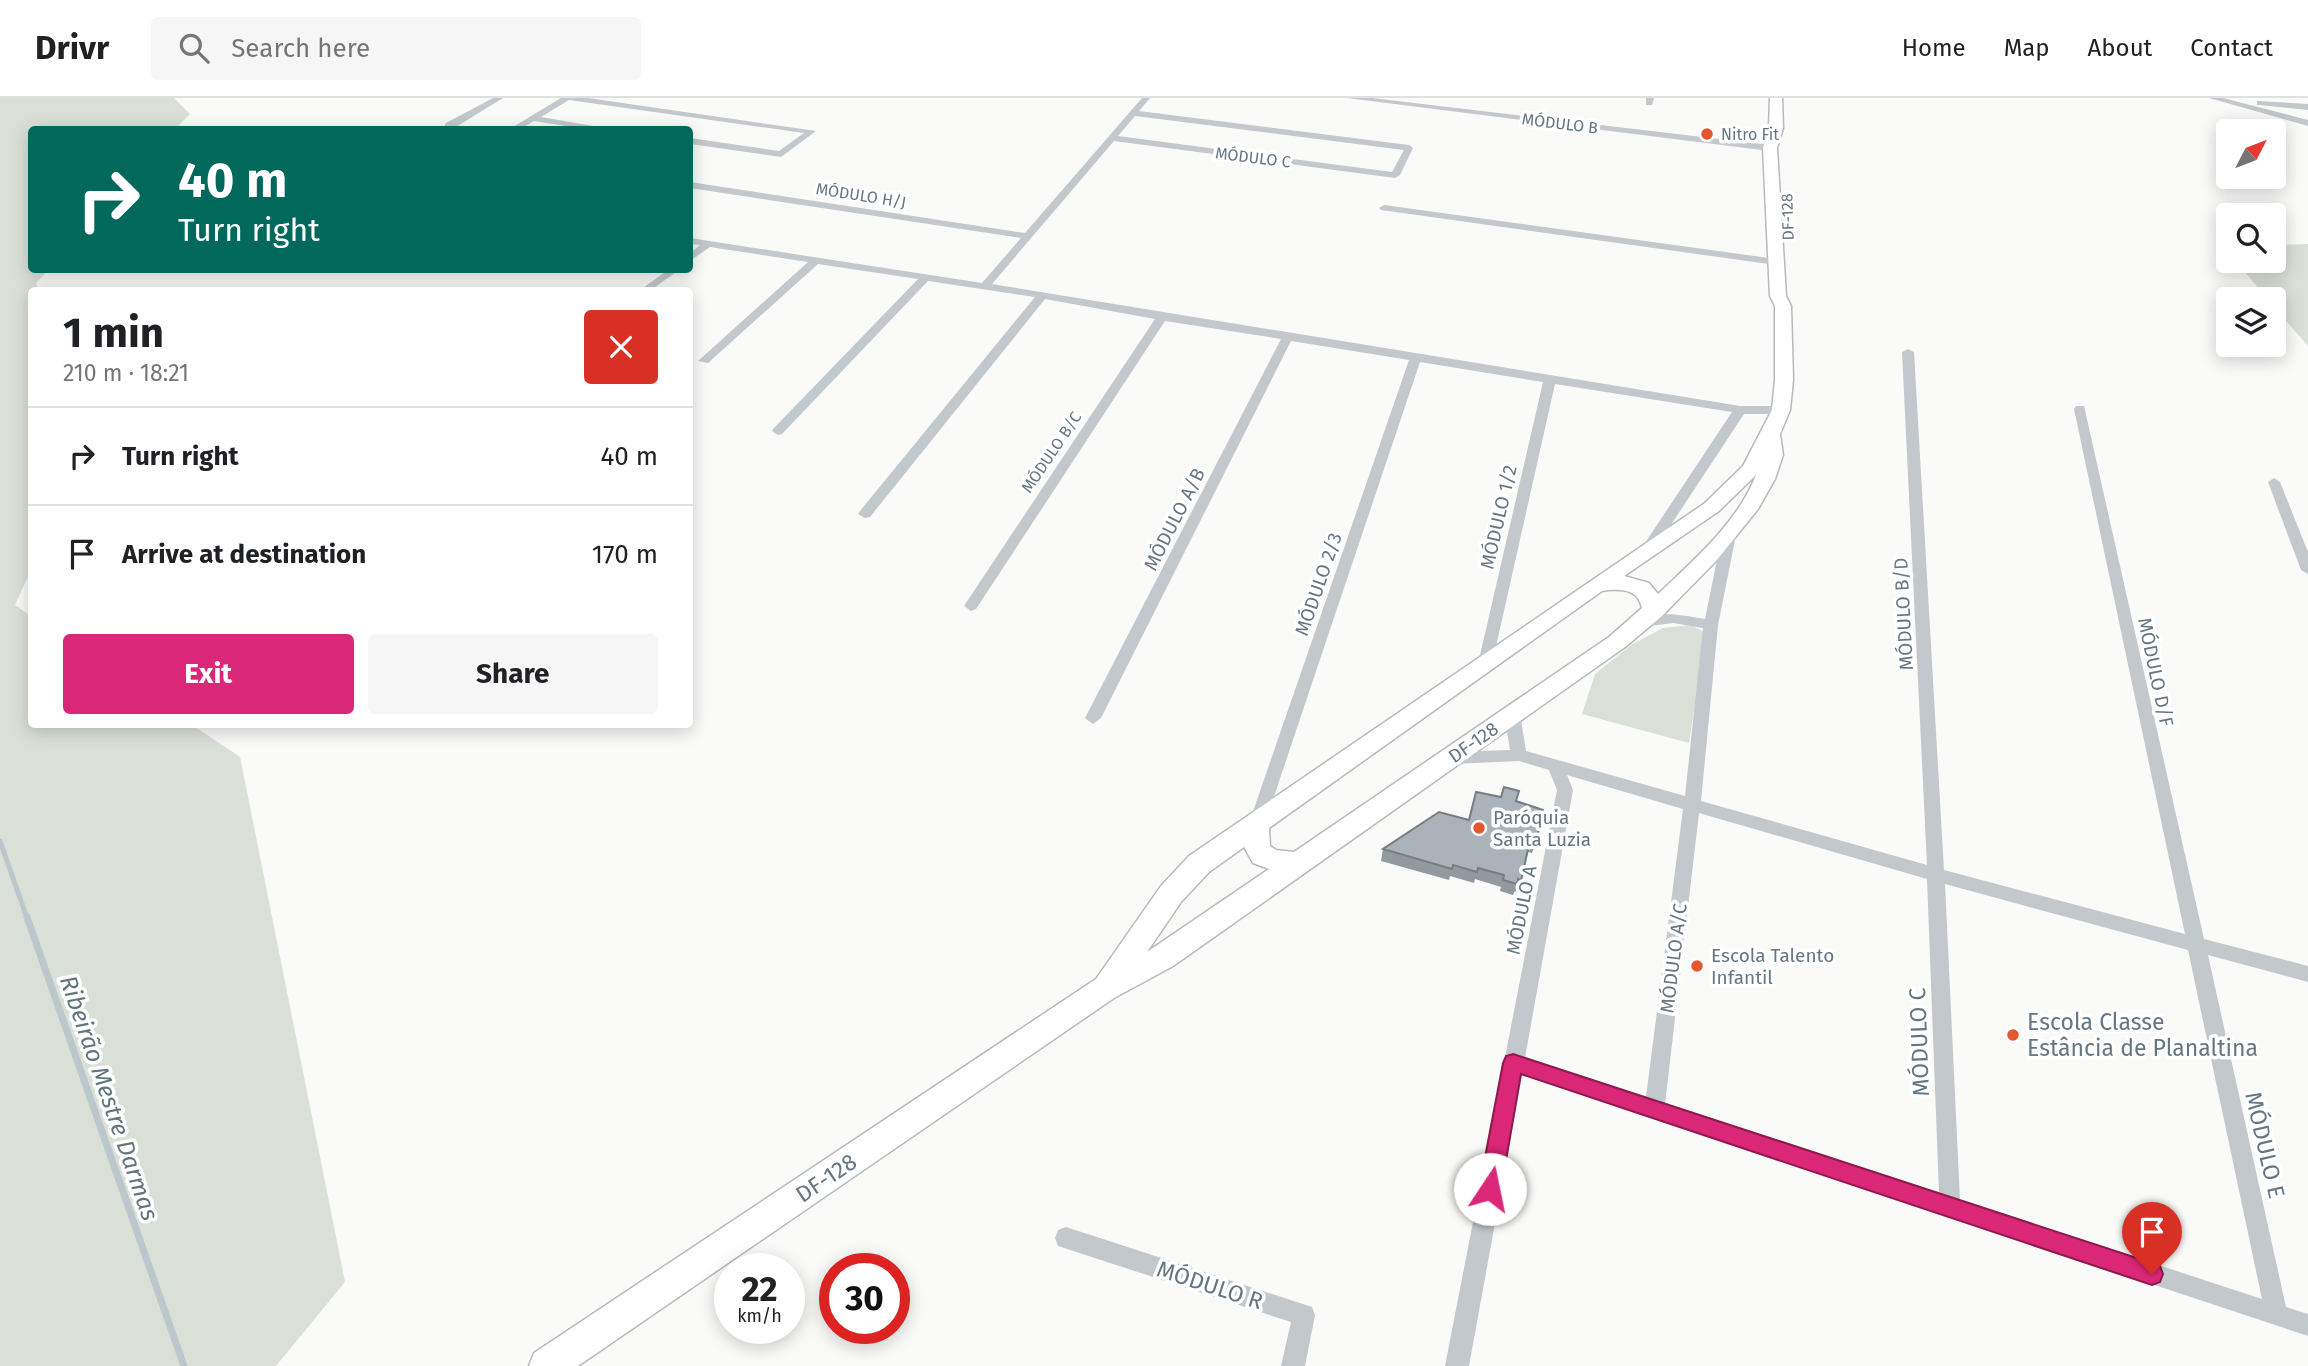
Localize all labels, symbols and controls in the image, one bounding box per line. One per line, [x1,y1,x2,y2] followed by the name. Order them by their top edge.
[151,17,641,80] search box
[35,28,109,68] text: Drivr
[175,29,213,67] icon: search
[231,33,370,64] text: Search here
[1902,34,1966,62] text: Home
[2004,34,2050,62] text: Map
[2088,34,2152,62] text: About
[2190,34,2273,62] text: Contact
[1521,108,1599,138] street label: MÓDULO B
[2216,119,2286,189] north arrow
[2216,119,2286,357] map controls
[1721,125,1779,144] place label: Nitro Fit
[1699,126,1715,142] marker: Nitro Fit
[1214,142,1292,172] street label: MÓDULO C
[178,151,287,210] text: 40 m
[63,154,154,245] icon: right
[815,178,907,212] street label: MÓDULO H/J
[1777,193,1798,241] street label: DF-128
[2216,203,2286,273] button: search
[178,211,320,249] text: Turn right
[2216,287,2286,357] button: layers
[63,308,164,358] text: 1 min
[584,310,658,384] button: close
[63,359,189,387] text: 210 m · 18:21
[1017,408,1085,496] street label: MÓDULO B/C
[63,437,101,475] icon: right
[122,441,239,472] text: Turn right
[600,441,658,472] text: 40 m
[1475,463,1522,571] street label: MÓDULO 1/2
[1139,464,1210,574] street label: MÓDULO A/B
[1290,530,1347,639] street label: MÓDULO 2/3
[63,535,101,573] icon: arrive
[122,539,366,570] text: Arrive at destination
[592,539,658,570] text: 170 m
[1889,557,1918,671] street label: MÓDULO B/D
[2133,616,2178,729] street label: MÓDULO D/F
[63,634,354,714] button: Exit
[368,634,658,714] button: Share
[1444,717,1503,768] street label: DF-128
[1493,806,1591,851] place label: Paróquia Santa Luzia
[1471,820,1487,836] marker: Paróquia Santa Luzia
[1502,864,1541,957] street label: MÓDULO A
[1655,902,1692,1014] street label: MÓDULO A/C
[1711,944,1834,989] place label: Escola Talento Infantil
[1689,958,1705,974] marker: Escola Talento Infantil
[54,972,164,1224] water label: Ribeirão Mestre Darmas
[1902,987,1935,1097] street label: MÓDULO C
[2027,1008,2258,1062] place label: Escola Classe Estância de Planaltina
[2005,1027,2021,1043] marker: Escola Classe Estância de Planaltina
[2239,1089,2292,1201] street label: MÓDULO E
[790,1148,862,1208] street label: DF-128
[1453,1152,1527,1226] position arrow
[2122,1202,2182,1274] pin
[2133,1213,2171,1251] icon: arrive
[819,1253,910,1344] speed limit sign: 30
[1153,1254,1267,1315] street label: MÓDULO R
[741,1268,778,1310] text: 22
[737,1305,782,1327] text: km/h

